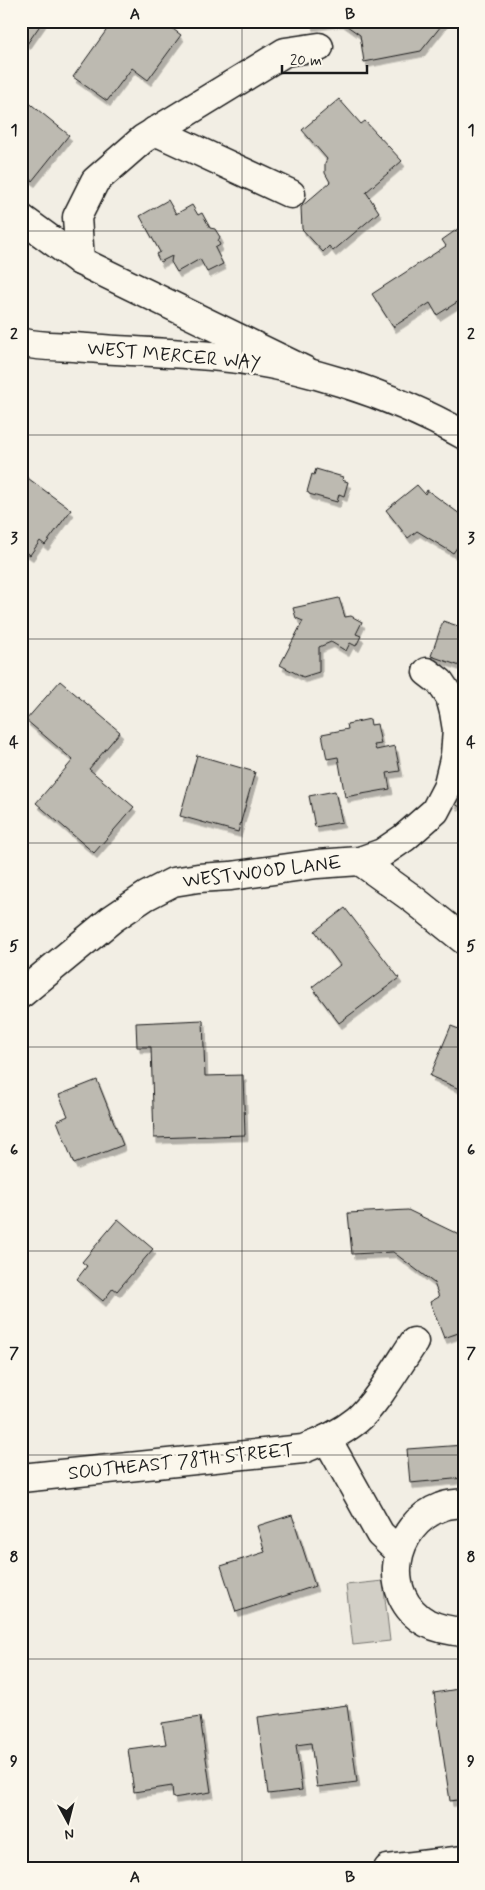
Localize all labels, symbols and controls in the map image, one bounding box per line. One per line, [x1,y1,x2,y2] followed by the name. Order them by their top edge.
[130,4,140,25] text: A
[345,4,355,25] text: B
[282,42,368,74] scale bar
[290,51,322,71] text: 20 m
[10,120,18,141] text: 1
[467,120,475,141] text: 1
[10,324,18,345] text: 2
[467,324,475,345] text: 2
[86,336,262,376] street label: WEST MERCER WAY
[10,528,18,549] text: 3
[467,528,475,549] text: 3
[9,732,19,753] text: 4
[466,732,476,753] text: 4
[181,850,343,894] street label: WESTWOOD LANE
[9,936,19,957] text: 5
[466,936,476,957] text: 5
[10,1140,18,1161] text: 6
[467,1140,475,1161] text: 6
[9,1343,19,1364] text: 7
[466,1343,476,1364] text: 7
[67,1438,295,1486] street label: SOUTHEAST 78TH STREET
[9,1547,19,1568] text: 8
[466,1547,476,1568] text: 8
[10,1751,18,1772] text: 9
[467,1751,475,1772] text: 9
[42,1798,92,1848] north arrow
[64,1824,75,1843] text: N
[130,1867,140,1888] text: A
[345,1867,355,1888] text: B

